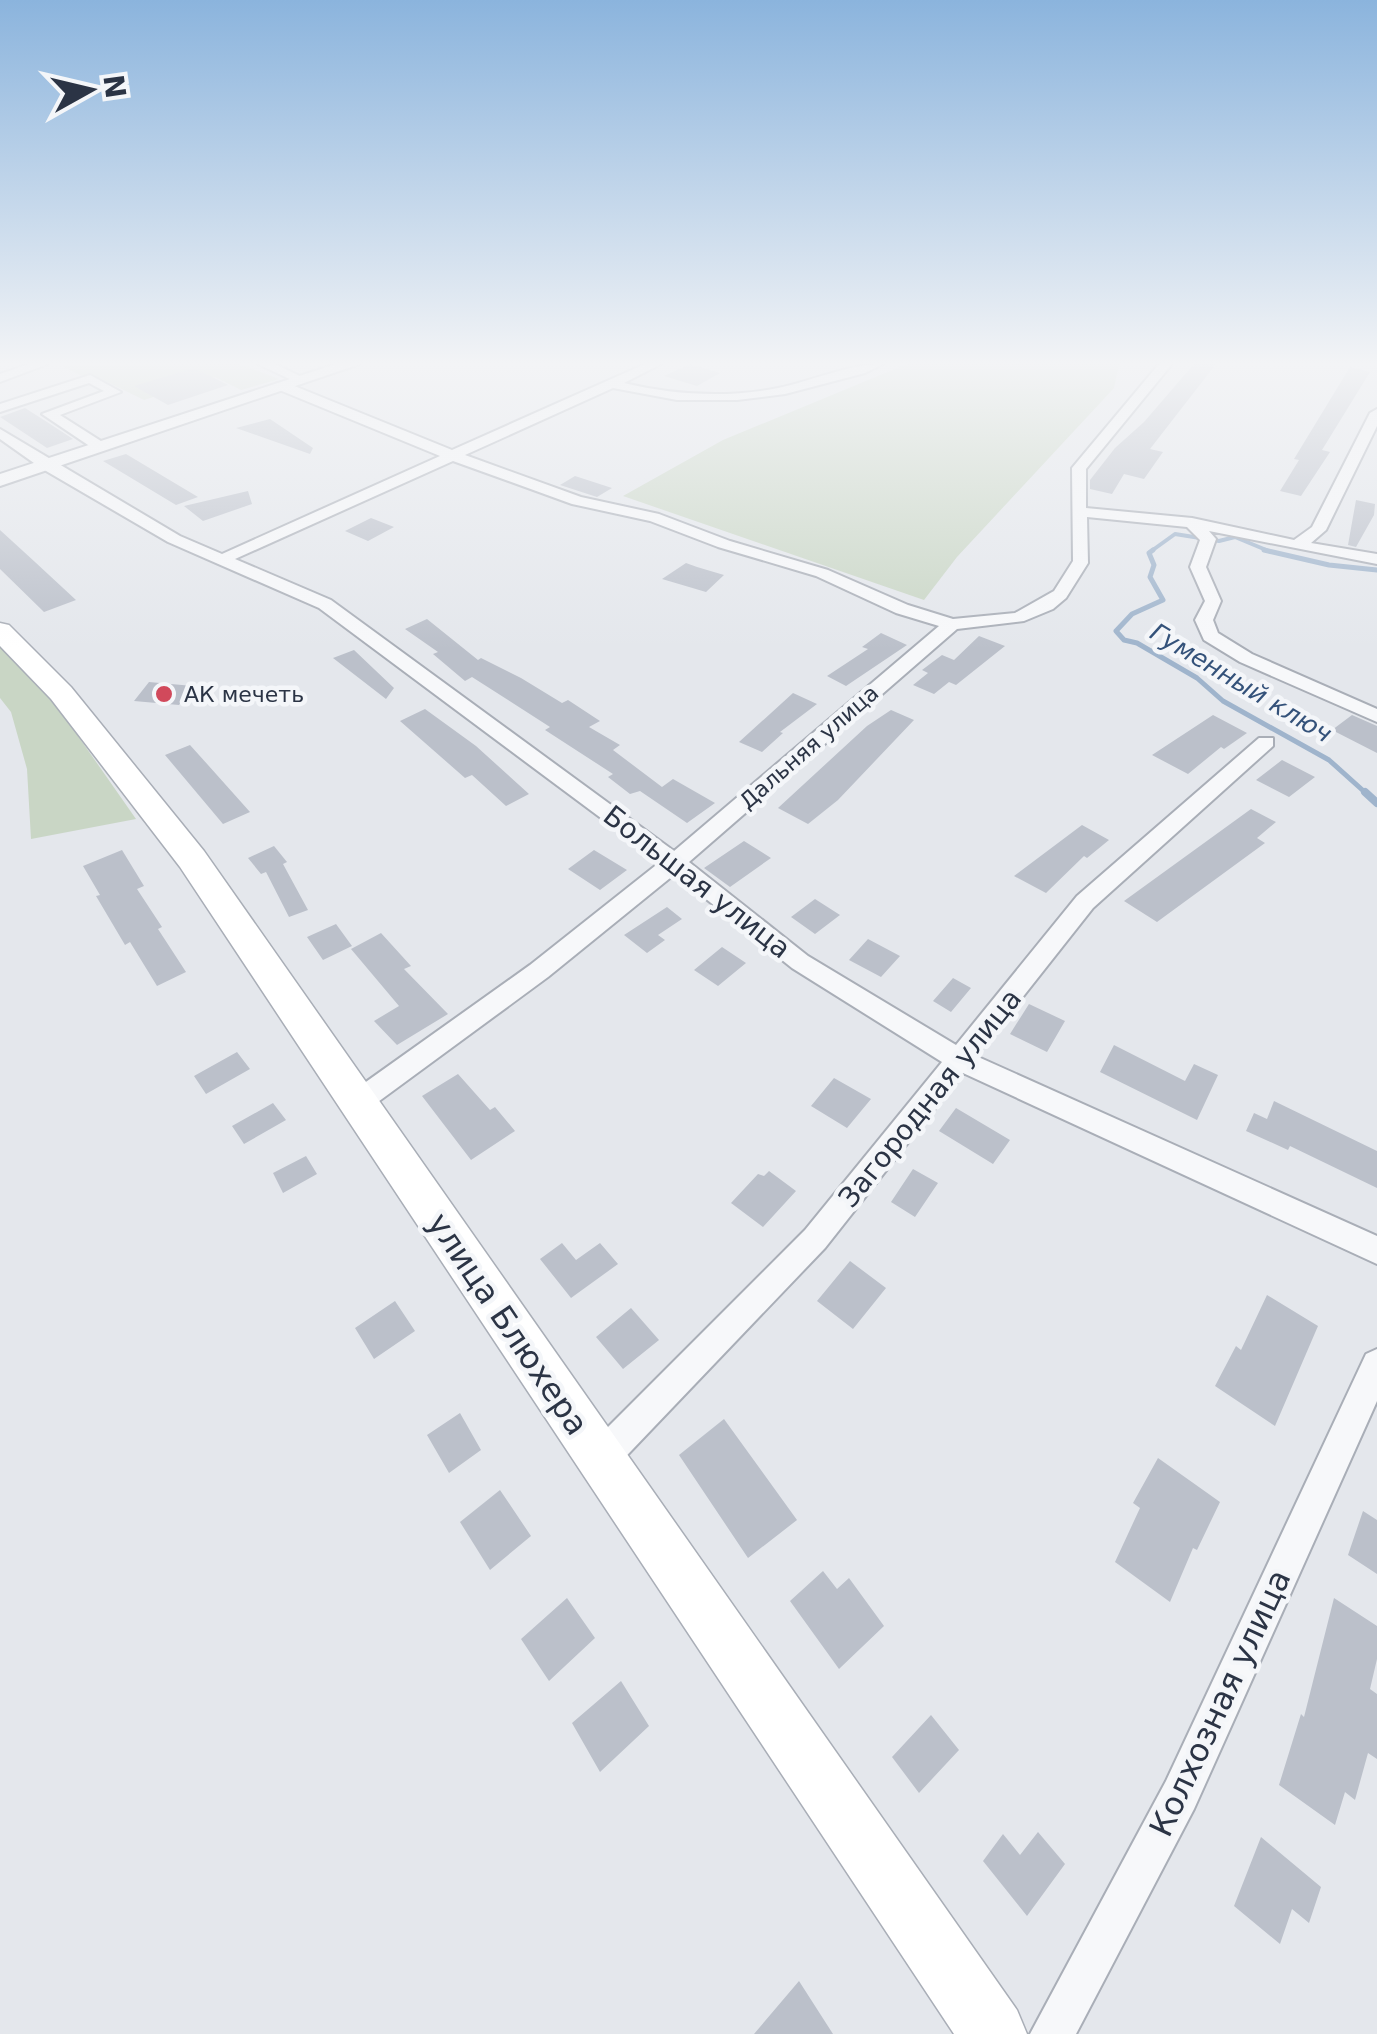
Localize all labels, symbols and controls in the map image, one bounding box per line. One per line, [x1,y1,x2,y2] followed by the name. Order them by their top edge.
[40,40,140,140] north arrow
[96,73,132,100] text: N
[1145,617,1337,749] water label: Гуменный ключ
[735,680,883,814] street label: Дальняя улица
[184,682,304,707] place label: АК мечеть
[153,683,175,705] marker: АК мечеть
[597,799,797,965] street label: Большая улица
[832,982,1028,1214] street label: Загородная улица
[420,1206,596,1442] street label: улица Блюхера
[1142,1564,1298,1842] street label: Колхозная улица

